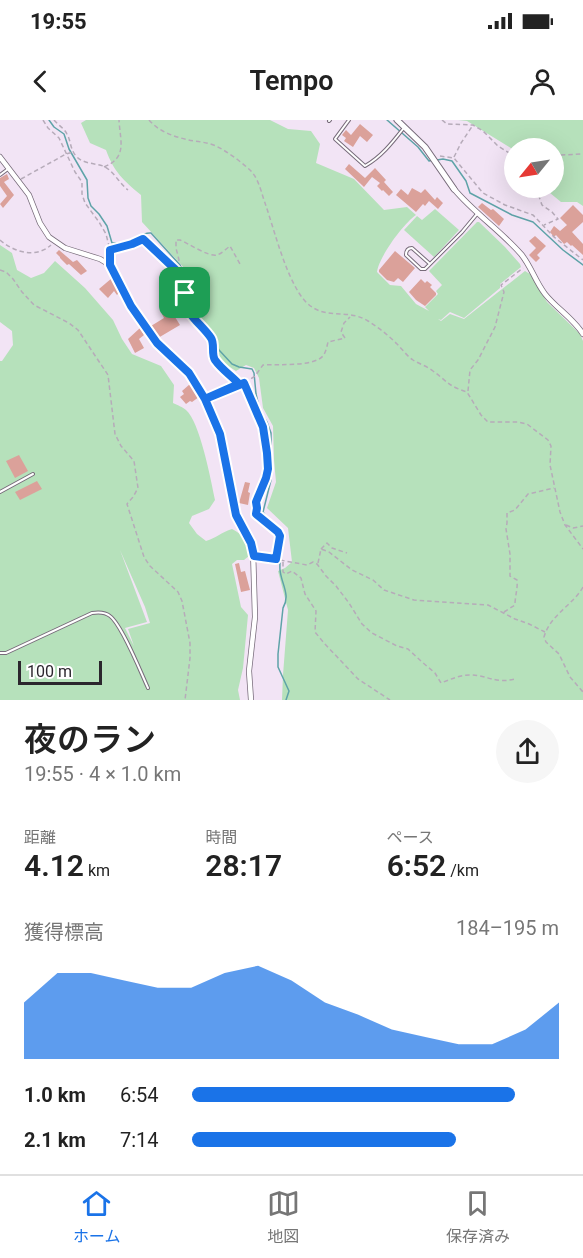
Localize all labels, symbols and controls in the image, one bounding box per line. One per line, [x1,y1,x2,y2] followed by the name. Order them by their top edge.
[30,9,87,34] text: 19:55
[24,65,57,98] icon: back
[250,65,333,97] text: Tempo
[526,65,559,98] icon: person
[504,138,564,198] north arrow
[504,138,564,198] map controls
[159,267,210,318] pin
[168,276,201,309] icon: arrive
[18,658,102,686] scale bar
[27,662,72,681] text: 100 m
[24,720,156,759] text: 夜のラン
[496,720,559,783] button: share
[24,762,181,786] text: 19:55 · 4 × 1.0 km
[24,828,56,847] text: 距離
[205,828,237,847] text: 時間
[387,828,434,847] text: ペース
[24,848,84,883] text: 4.12
[205,848,282,883] text: 28:17
[387,848,446,883] text: 6:52
[84,861,110,880] text: km
[446,861,479,880] text: /km
[456,916,559,940] text: 184–195 m
[24,920,104,944] text: 獲得標高
[24,1083,86,1107] text: 1.0 km
[120,1083,159,1107] text: 6:54
[24,1128,86,1152] text: 2.1 km
[120,1128,159,1152] text: 7:14
[73,1187,121,1247] tab: ホーム
[267,1187,300,1247] tab: 地図
[446,1187,510,1247] tab: 保存済み

